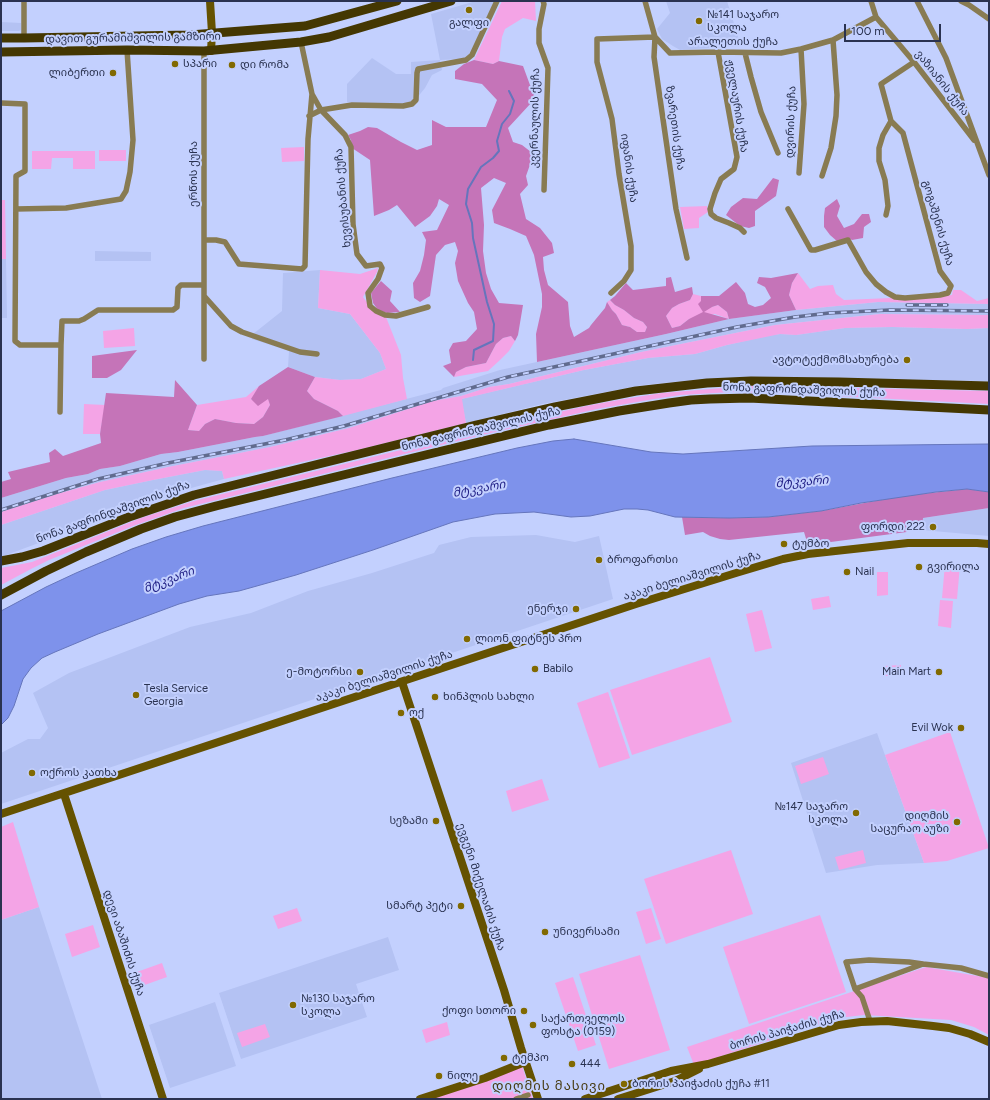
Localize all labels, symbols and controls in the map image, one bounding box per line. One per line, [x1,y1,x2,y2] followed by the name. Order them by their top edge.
[464,5,474,15] marker: გალფი
[707,8,779,34] place label: №141 საჯარო სკოლა
[449,16,489,30] place label: გალფი
[694,16,704,26] marker: №141 საჯარო სკოლა
[846,16,943,42] scale bar
[851,24,885,38] text: 100 m
[45,30,221,46] street label: დავით გურამიშვილის გამზირი
[688,35,778,49] street label: არალეთის ქუჩა
[912,48,972,118] street label: ვაზიანის ქუჩა
[183,57,217,71] place label: სპარი
[240,58,289,72] place label: დი რომა
[723,58,751,154] street label: ჟველაურის ქუჩა
[170,59,180,69] marker: სპარი
[227,60,237,70] marker: დი რომა
[49,66,105,80] place label: ლიბერთი
[108,68,118,78] marker: ლიბერთი
[528,68,542,168] street label: კვერნაულის ქუჩა
[663,85,687,171] street label: ზვარეთის ქუჩა
[783,86,799,158] street label: დვირის ქუჩა
[618,133,640,203] street label: იფანის ქუჩა
[187,141,201,207] street label: ერწოს ქუჩა
[332,148,354,248] street label: ხევისუბანის ქუჩა
[919,179,957,267] street label: გოგაშენის ქუჩა
[772,353,899,367] place label: ავტოტექმომსახურება
[902,355,912,365] marker: ავტოტექმომსახურება
[722,381,886,399] street label: ნონა გაფრინდაშვილის ქუჩა
[400,404,562,454] street label: ნონა გაფრინდაშვილის ქუჩა
[775,473,829,491] water label: მტკვარი
[452,477,506,501] water label: მტკვარი
[34,478,192,546] street label: ნონა გაფრინდაშვილის ქუჩა
[861,520,925,534] place label: ფორდი 222
[928,522,938,532] marker: ფორდი 222
[792,537,829,551] place label: ტუმბო
[779,539,789,549] marker: ტუმბო
[622,549,762,603] street label: აკაკი ბელიაშვილის ქუჩა
[607,553,678,567] place label: ბროფართსი
[594,555,604,565] marker: ბროფართსი
[927,560,979,574] place label: გვირილა
[914,562,924,572] marker: გვირილა
[142,564,196,596] water label: მტკვარი
[855,565,874,579] place label: Nail
[842,567,852,577] marker: Nail
[527,602,568,616] place label: ენერჯი
[571,604,581,614] marker: ენერჯი
[475,632,582,646] place label: ლიონ ფიტნეს პრო
[462,634,472,644] marker: ლიონ ფიტნეს პრო
[314,648,454,704] street label: აკაკი ბელიაშვილის ქუჩა
[543,662,573,676] place label: Babilo
[530,664,540,674] marker: Babilo
[286,665,352,679] place label: ე-მოტორსი
[882,665,931,679] place label: Main Mart
[355,667,365,677] marker: ე-მოტორსი
[934,667,944,677] marker: Main Mart
[144,682,208,708] place label: Tesla Service Georgia
[131,690,141,700] marker: Tesla Service Georgia
[443,690,534,704] place label: ხინპლის სახლი
[430,692,440,702] marker: ხინპლის სახლი
[409,706,424,720] place label: ოქ
[396,708,406,718] marker: ოქ
[911,721,953,735] place label: Evil Wok
[956,723,966,733] marker: Evil Wok
[40,766,117,780] place label: ოქროს კათხა
[27,768,37,778] marker: ოქროს კათხა
[774,800,848,826] place label: №147 საჯარო სკოლა
[851,808,861,818] marker: №147 საჯარო სკოლა
[870,809,949,835] place label: დიღმის საცურაო აუზი
[389,814,428,828] place label: სეზამი
[431,816,441,826] marker: სეზამი
[952,817,962,827] marker: დიღმის საცურაო აუზი
[454,821,508,953] street label: ევგენი მიქელაძის ქუჩა
[101,888,147,998] street label: დევი აბაშიძის ქუჩა
[386,899,453,913] place label: სმარტ პეტი
[456,901,466,911] marker: სმარტ პეტი
[553,925,620,939] place label: უნივერსამი
[540,927,550,937] marker: უნივერსამი
[301,992,375,1018] place label: №130 საჯარო სკოლა
[288,1000,298,1010] marker: №130 საჯარო სკოლა
[442,1004,516,1018] place label: ქოფი სთორი
[519,1006,529,1016] marker: ქოფი სთორი
[728,1007,846,1053] street label: ბორის პაიჭაძის ქუჩა
[541,1012,625,1038] place label: საქართველოს ფოსტა (0159)
[528,1020,538,1030] marker: საქართველოს ფოსტა (0159)
[512,1051,549,1065] place label: ტემპო
[499,1053,509,1063] marker: ტემპო
[580,1057,600,1071] place label: 444
[567,1059,577,1069] marker: 444
[447,1069,478,1083] place label: ნილე
[434,1071,444,1081] marker: ნილე
[632,1077,770,1091] place label: ბორის პაიჭაძის ქუჩა #11
[492,1078,606,1094] district label: დიღმის მასივი
[619,1079,629,1089] marker: ბორის პაიჭაძის ქუჩა #11

